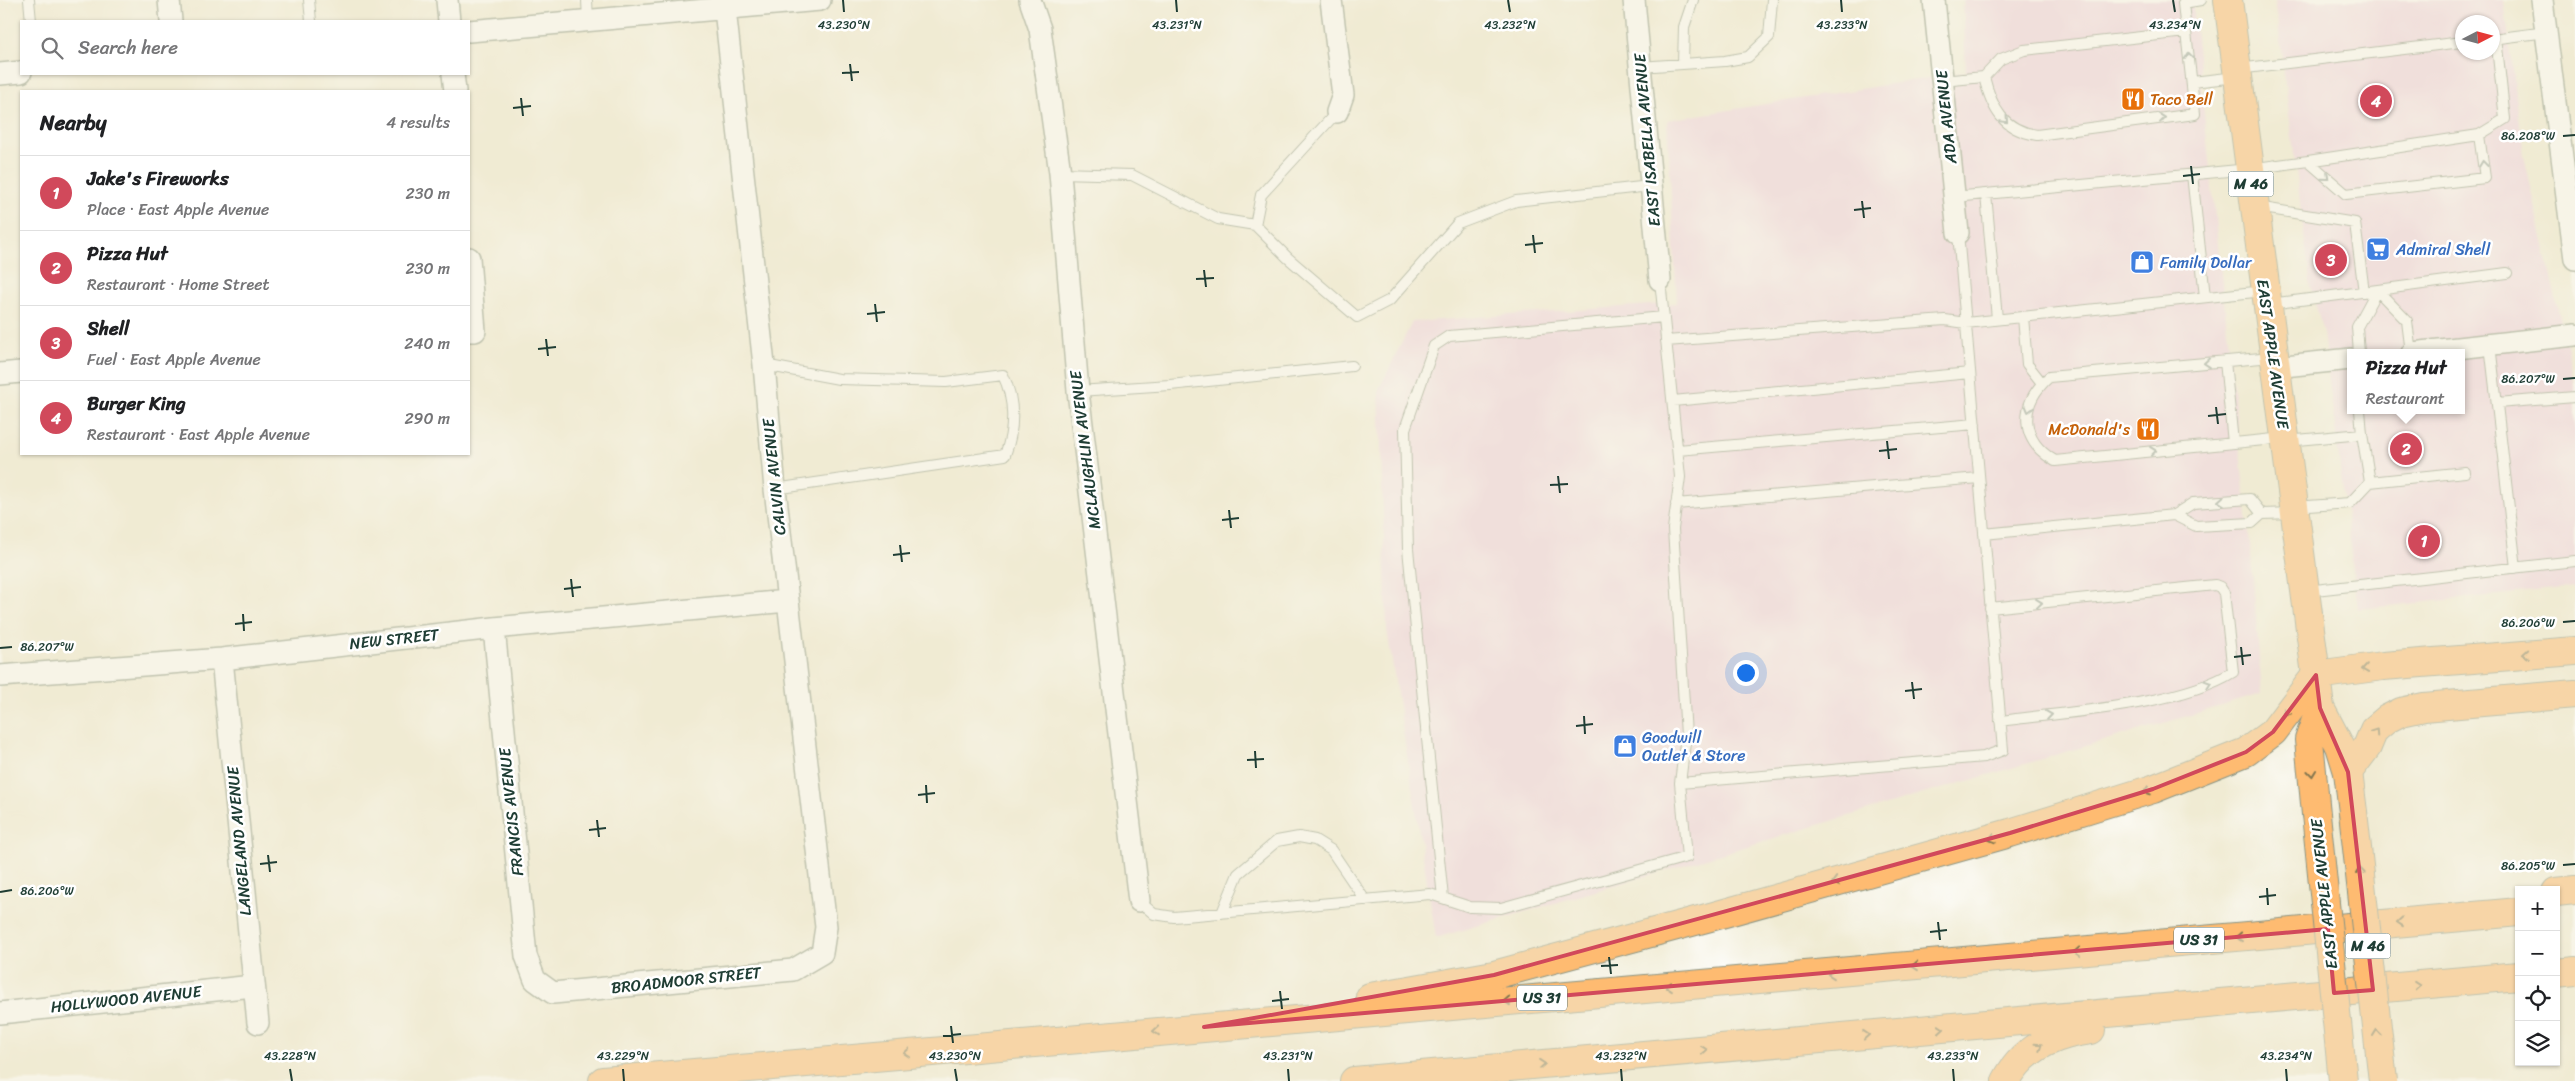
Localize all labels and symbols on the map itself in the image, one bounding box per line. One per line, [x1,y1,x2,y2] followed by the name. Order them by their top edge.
[818,14,871,36] text: 43.230°N
[1152,14,1203,36] text: 43.231°N
[1484,14,1536,36] text: 43.232°N
[1816,14,1868,36] text: 43.233°N
[2149,14,2202,36] text: 43.234°N
[2455,15,2500,60] north arrow
[1625,51,1669,228] street label: EAST ISABELLA AVENUE
[2184,51,2195,59] one-way arrow
[1927,68,1965,166] street label: ADA AVENUE
[2360,82,2392,120] pin: 4
[2150,85,2213,114] place label: Taco Bell
[2120,86,2146,112] restaurant icon: Taco Bell
[2000,114,2009,123] one-way arrow
[2157,114,2166,124] one-way arrow
[2501,125,2556,147] text: 86.208°W
[2478,160,2489,168] one-way arrow
[2321,171,2330,180] one-way arrow
[2228,172,2274,196] road number: M 46
[2395,235,2491,264] place label: Admiral Shell
[2365,236,2391,262] supermarket icon: Admiral Shell
[2315,241,2347,279] pin: 3
[2160,248,2253,277] place label: Family Dollar
[2129,249,2155,275] shop icon: Family Dollar
[2248,277,2298,432] street label: EAST APPLE AVENUE
[2203,357,2211,368] one-way arrow
[1061,368,1109,531] street label: MCLAUGHLIN AVENUE
[2501,368,2555,390] text: 86.207°W
[2024,404,2035,413] one-way arrow
[2048,415,2131,444] place label: McDonald's
[753,416,795,537] street label: CALVIN AVENUE
[2135,416,2161,442] restaurant icon: McDonald's
[2390,430,2422,468] pin: 2
[2149,446,2157,457] one-way arrow
[2216,495,2224,506] one-way arrow
[2408,522,2440,560] pin: 1
[2035,598,2043,609] one-way arrow
[2501,612,2555,634] text: 86.206°W
[348,620,441,658] street label: NEW STREET
[20,636,74,658] text: 86.207°W
[2522,649,2530,660] one-way arrow
[1733,660,1759,686] your location
[2360,663,2368,674] one-way arrow
[2203,680,2212,690] one-way arrow
[2284,707,2292,716] one-way arrow
[2044,710,2053,720] one-way arrow
[1642,723,1746,770] place label: Goodwill Outlet & Store
[2369,728,2378,738] one-way arrow
[1612,733,1638,759] shop icon: Goodwill Outlet & Store
[490,745,532,877] street label: FRANCIS AVENUE
[218,764,260,917] street label: LANGELAND AVENUE
[2306,769,2317,777] one-way arrow
[2143,785,2152,795] one-way arrow
[2302,816,2346,971] street label: EAST APPLE AVENUE
[1988,833,1996,843] one-way arrow
[2501,855,2556,877] text: 86.205°W
[2355,867,2366,875] one-way arrow
[1832,877,1840,887] one-way arrow
[20,880,74,902] text: 86.206°W
[2396,916,2404,927] one-way arrow
[2174,928,2224,952] road number: US 31
[2234,931,2242,942] one-way arrow
[2346,934,2390,958] road number: M 46
[2072,946,2080,957] one-way arrow
[610,958,763,1002] street label: BROADMOOR STREET
[1911,960,1919,971] one-way arrow
[1827,968,1835,979] one-way arrow
[49,977,204,1021] street label: HOLLYWOOD AVENUE
[2414,980,2422,991] one-way arrow
[1665,982,1673,993] one-way arrow
[1517,986,1567,1010] road number: US 31
[1503,995,1511,1006] one-way arrow
[1937,1023,1945,1034] one-way arrow
[1151,1025,1159,1036] one-way arrow
[2372,1028,2383,1036] one-way arrow
[1862,1030,1870,1041] one-way arrow
[2033,1043,2043,1052] one-way arrow
[264,1045,317,1067] text: 43.228°N
[597,1045,650,1067] text: 43.229°N
[929,1045,982,1067] text: 43.230°N
[1263,1045,1314,1067] text: 43.231°N
[1595,1045,1647,1067] text: 43.232°N
[1700,1045,1708,1056] one-way arrow
[1927,1045,1979,1067] text: 43.233°N
[2260,1045,2313,1067] text: 43.234°N
[902,1047,910,1058] one-way arrow
[1538,1059,1546,1070] one-way arrow

